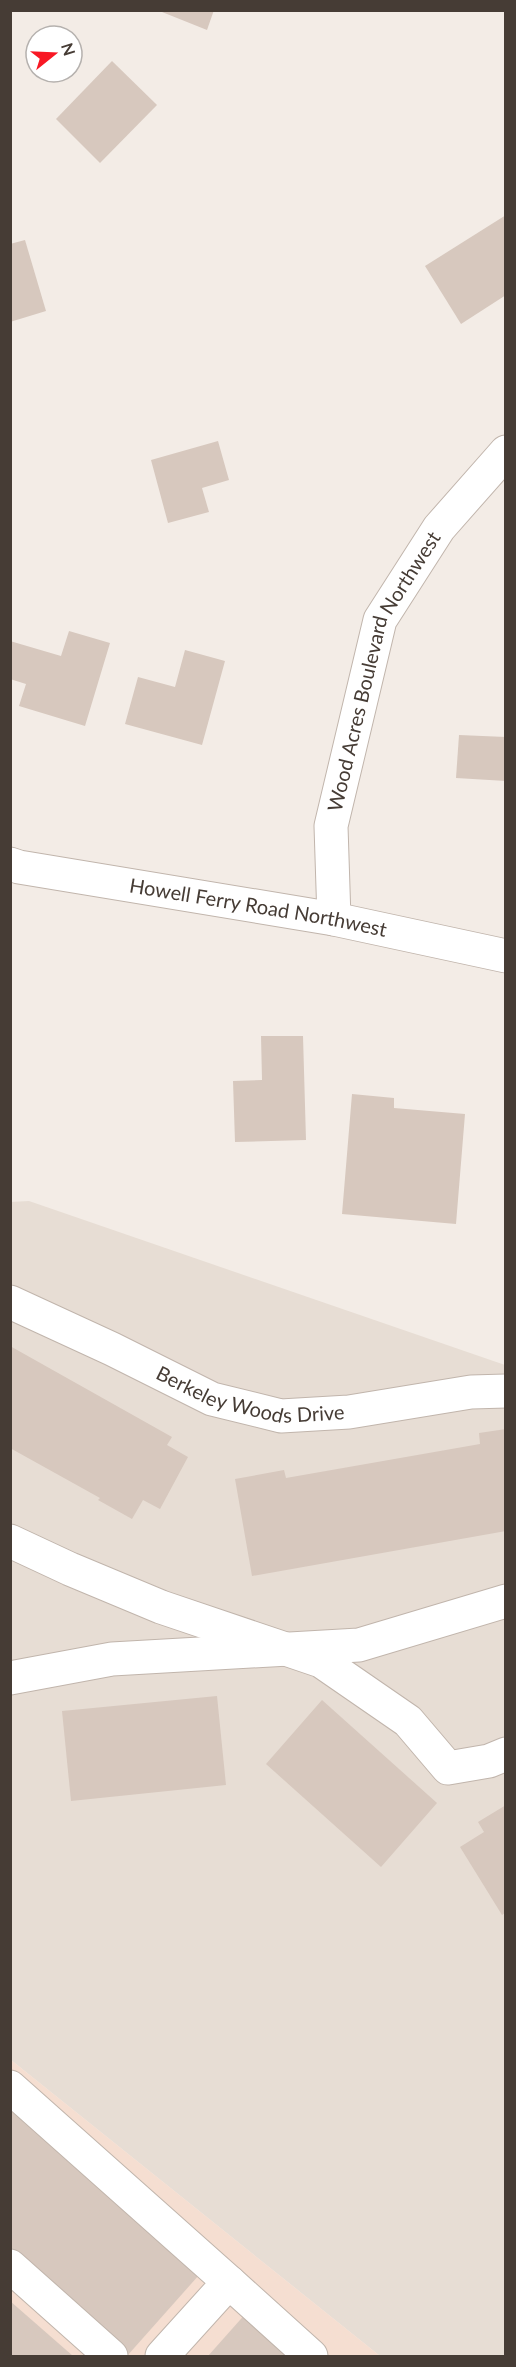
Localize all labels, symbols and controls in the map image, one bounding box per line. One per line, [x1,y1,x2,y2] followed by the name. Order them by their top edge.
[24,24,84,84] north arrow
[58,40,80,58] text: N
[322,526,445,814] street label: Wood Acres Boulevard Northwest
[128,872,389,941] street label: Howell Ferry Road Northwest
[153,1360,345,1427] street label: Berkeley Woods Drive

